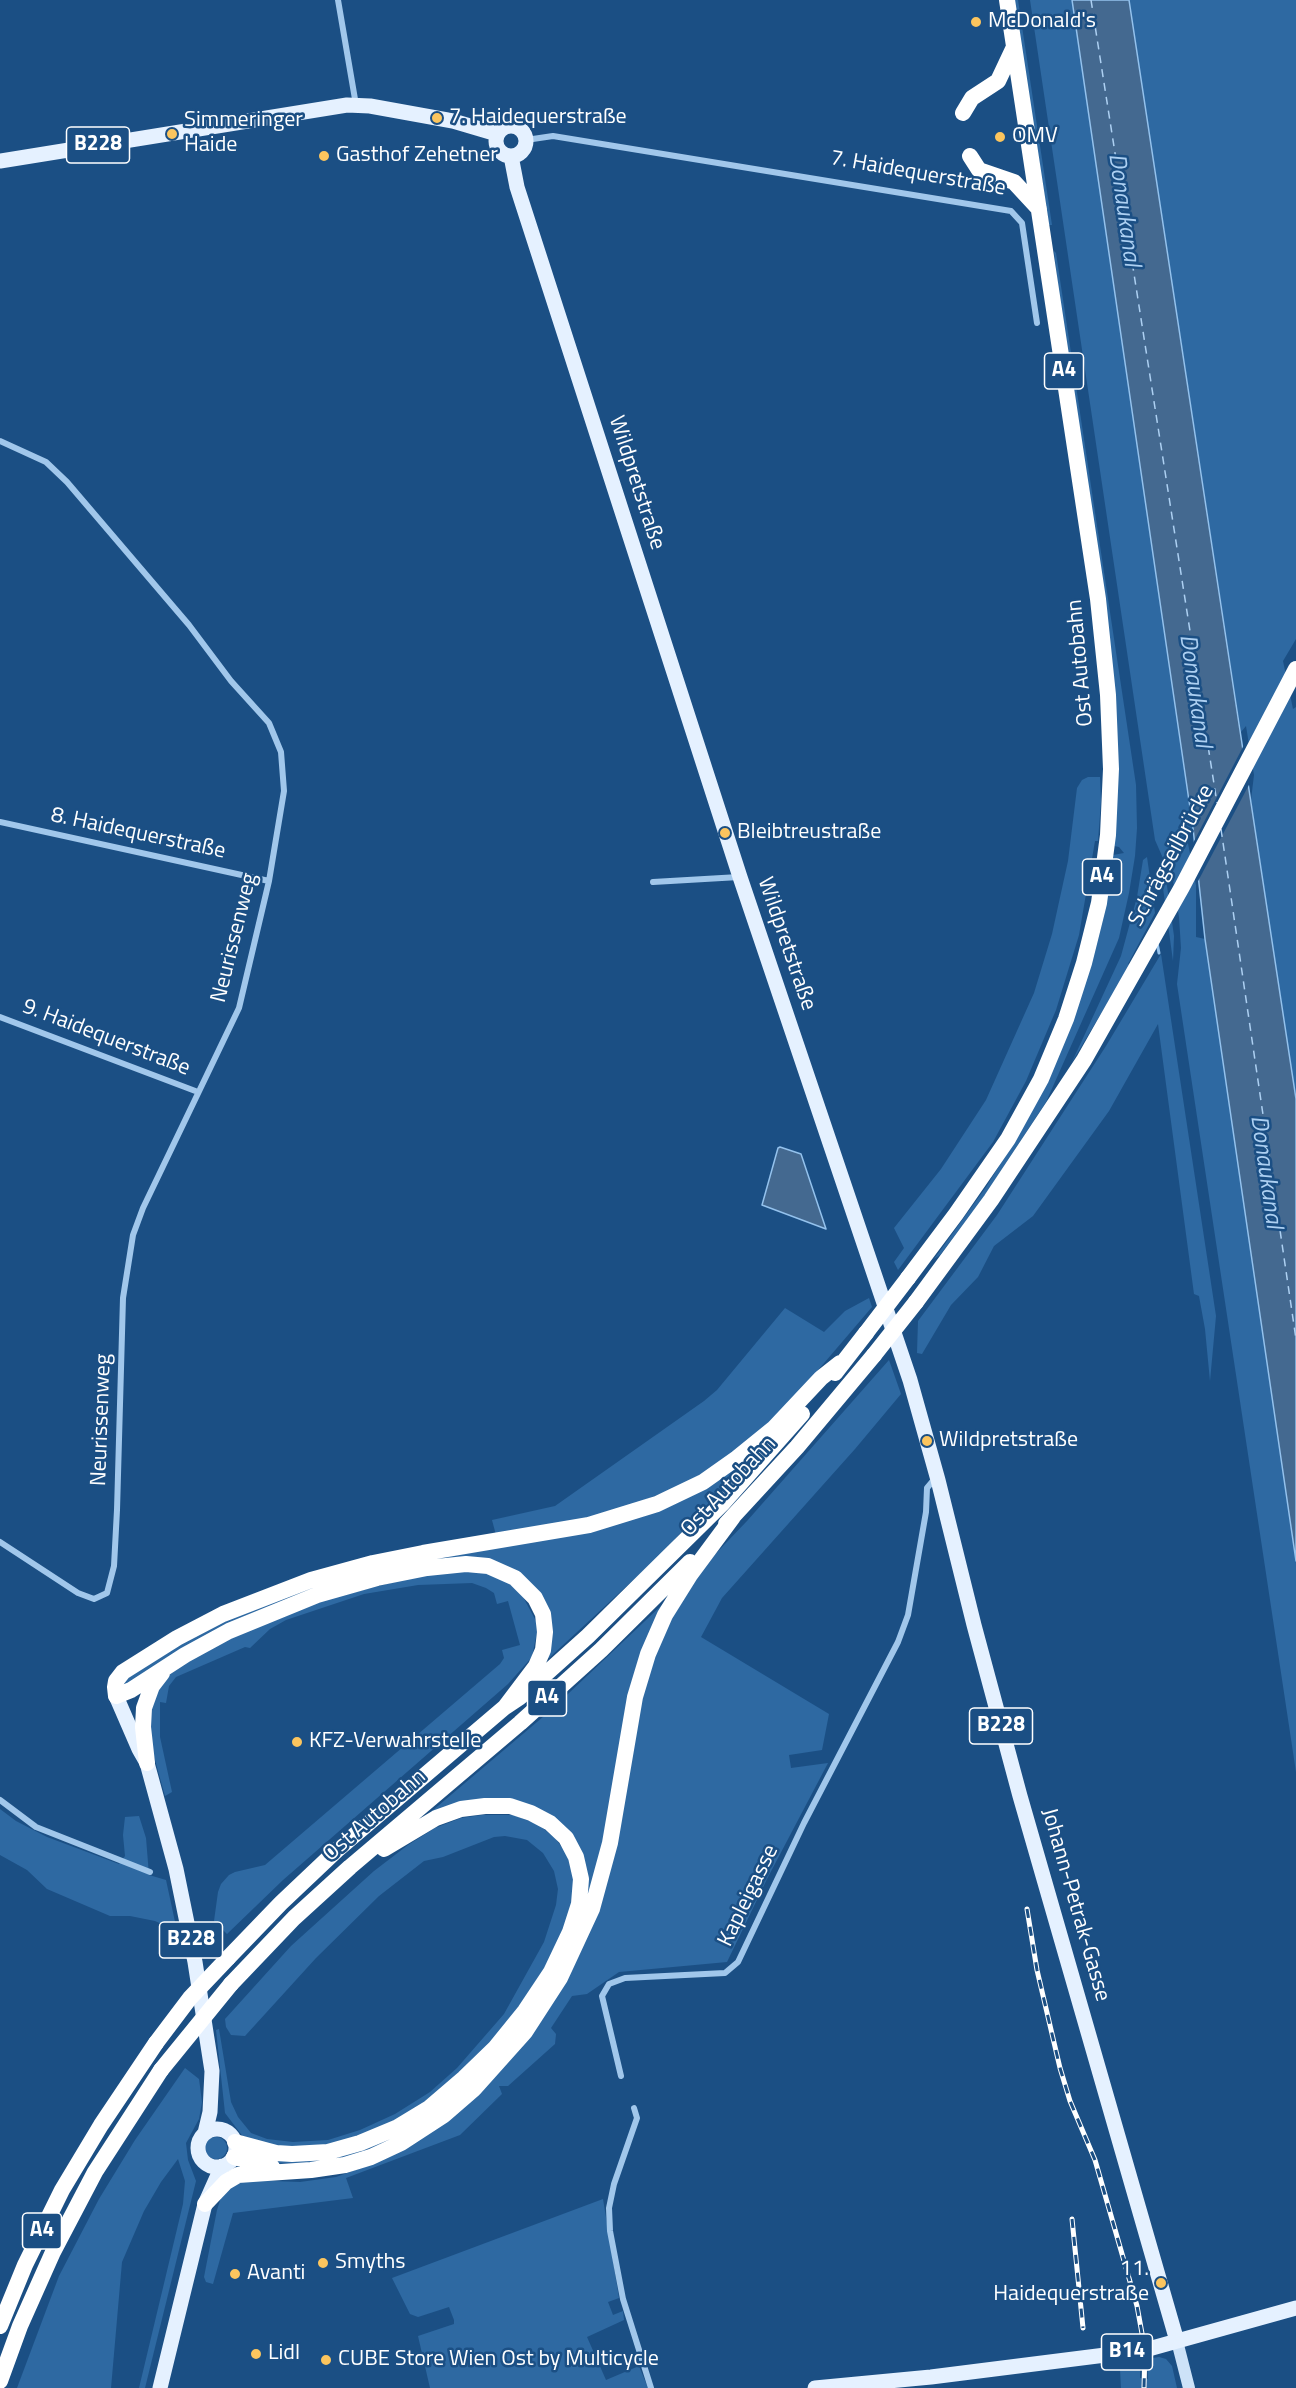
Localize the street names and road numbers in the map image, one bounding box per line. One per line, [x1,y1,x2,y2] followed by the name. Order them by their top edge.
[66,127,130,163] road number: B228
[828,146,1008,202] street label: 7. Haidequerstraße
[1044,353,1084,389] road number: A4
[602,413,670,553] street label: Wildpretstraße
[1062,598,1100,728] street label: Ost Autobahn
[1124,781,1220,931] street label: Schrägseilbrücke
[48,803,228,865] street label: 8. Haidequerstraße
[1082,859,1122,895] road number: A4
[206,871,264,1005] street label: Neurissenweg
[751,874,821,1014] street label: Wildpretstraße
[18,994,194,1082] street label: 9. Haidequerstraße
[86,1353,118,1487] street label: Neurissenweg
[676,1431,782,1543] street label: Ost Autobahn
[528,1680,566,1716] road number: A4
[970,1708,1032,1744] road number: B228
[318,1764,432,1868] street label: Ost Autobahn
[1035,1805,1115,2005] street label: Johann-Petrak-Gasse
[713,1841,785,1951] street label: Kapleigasse
[160,1922,222,1958] road number: B228
[22,2213,62,2249] road number: A4
[1102,2334,1152,2370] road number: B14

